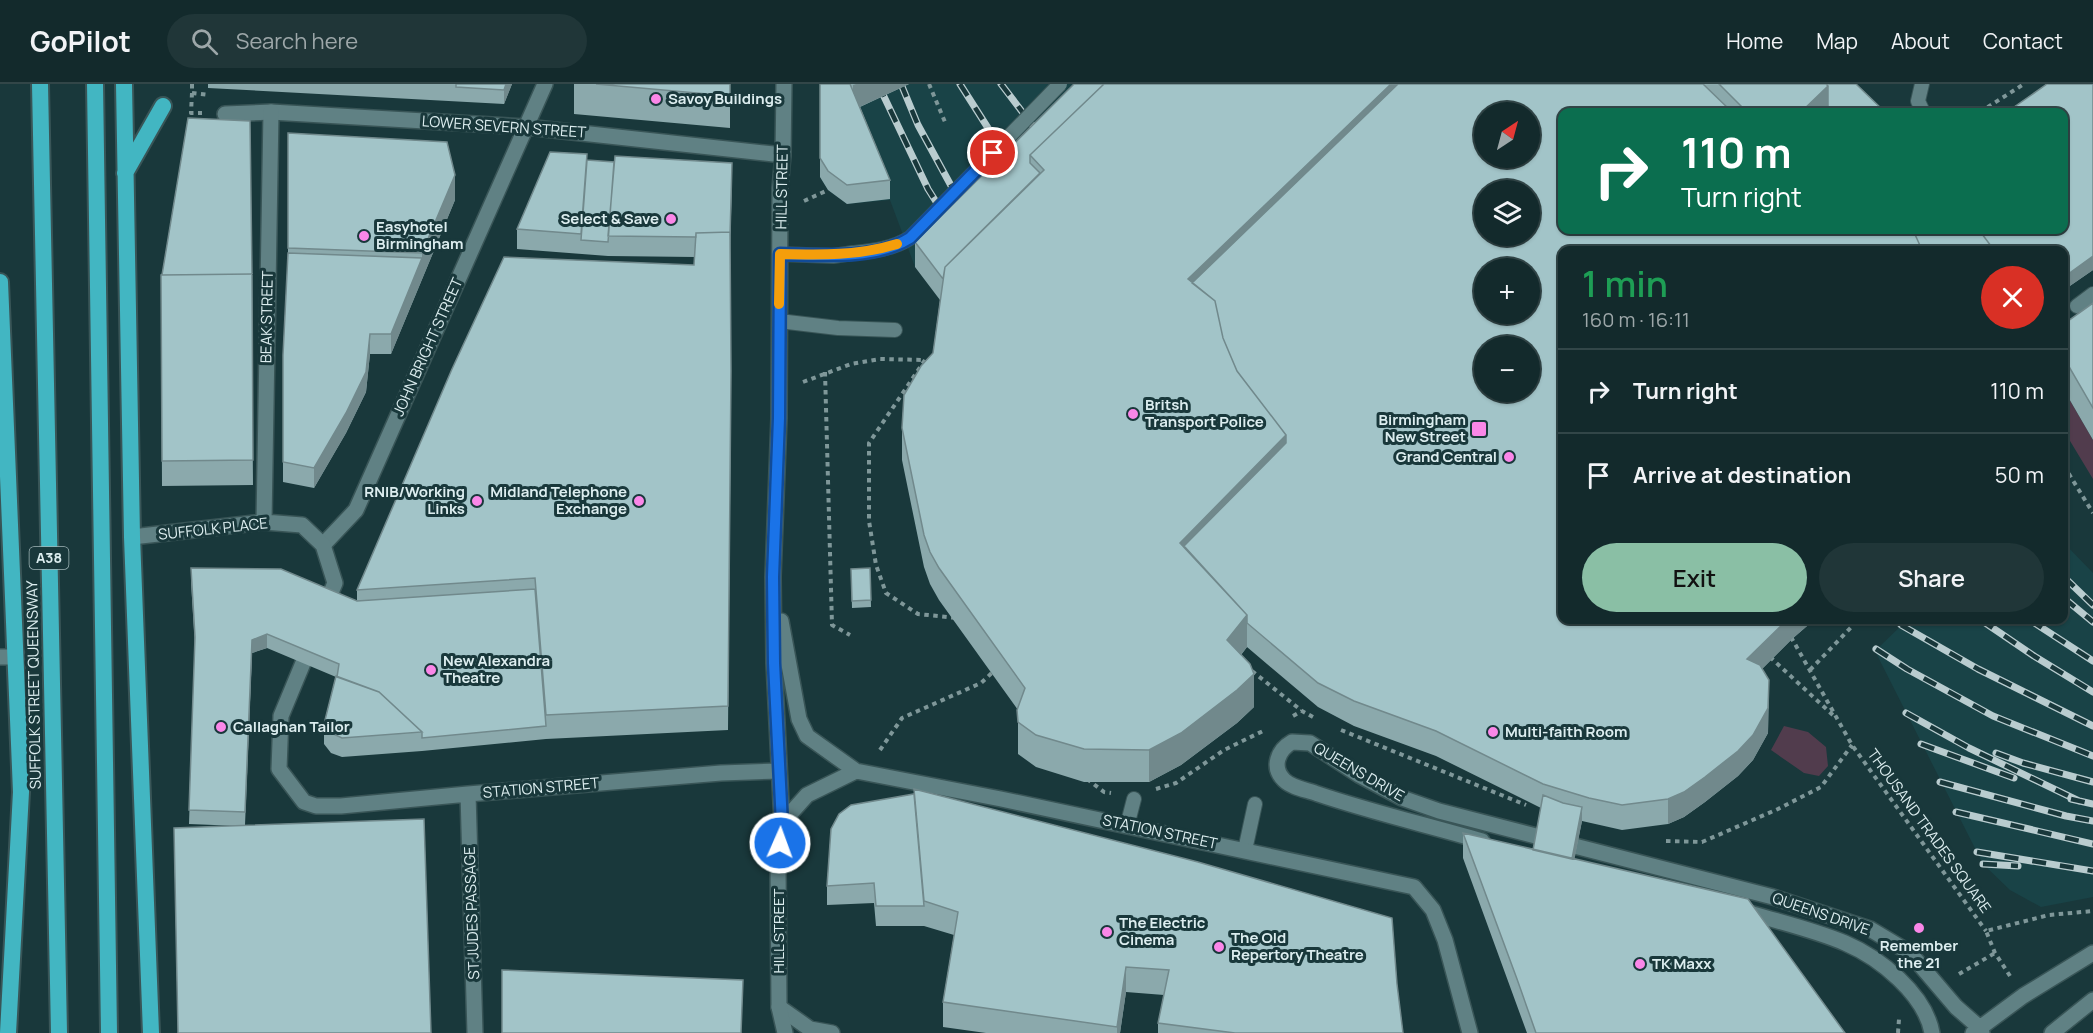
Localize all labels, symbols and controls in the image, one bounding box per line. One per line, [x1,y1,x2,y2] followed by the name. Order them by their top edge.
[167,14,587,68] search box
[30,22,131,60] text: GoPilot
[188,25,221,58] icon: search
[236,26,358,56] text: Search here
[1726,27,1783,55] text: Home
[1816,27,1858,55] text: Map
[1891,27,1950,55] text: About
[1983,27,2063,55] text: Contact
[668,88,782,109] place label: Savoy Buildings
[649,92,663,106] marker: Savoy Buildings
[1474,102,1540,168] north arrow
[1474,102,1540,402] map controls
[421,110,587,143] street label: LOWER SEVERN STREET
[1681,123,1792,181] text: 110 m
[967,127,1018,178] pin
[1582,132,1660,210] icon: right
[976,136,1009,169] icon: arrive
[770,144,793,230] street label: HILL STREET
[1681,178,1802,215] text: Turn right
[1474,180,1540,246] button: layers
[560,208,659,229] place label: Select & Save
[664,212,678,226] marker: Select & Save
[376,216,463,254] place label: Easyhotel Birmingham
[357,229,371,243] marker: Easyhotel Birmingham
[1474,258,1540,324] button: +
[1582,259,1668,308] text: 1 min
[1981,266,2044,329] button: close
[255,270,278,363] street label: BEAK STREET
[388,274,468,419] street label: JOHN BRIGHT STREET
[1582,306,1690,333] text: 160 m · 16:11
[1474,336,1540,402] button: −
[1582,375,1615,408] icon: right
[1633,376,1738,406] text: Turn right
[1990,376,2044,406] text: 110 m
[1145,394,1264,432] place label: Britsh Transport Police
[1126,407,1140,421] marker: Britsh Transport Police
[1379,409,1466,447] place label: Birmingham New Street
[1470,420,1488,438] marker: Birmingham New Street
[1396,446,1497,467] place label: Grand Central
[1502,450,1516,464] marker: Grand Central
[1582,459,1615,492] icon: arrive
[1633,460,1851,490] text: Arrive at destination
[1995,460,2044,490] text: 50 m
[364,481,465,519] place label: RNIB/Working Links
[490,481,627,519] place label: Midland Telephone Exchange
[470,494,484,508] marker: RNIB/Working Links
[632,494,646,508] marker: Midland Telephone Exchange
[157,512,269,545] street label: SUFFOLK PLACE
[1582,543,1807,612] button: Exit
[1819,543,2044,612] button: Share
[29,547,68,569] road number: A38
[21,580,46,790] street label: SUFFOLK STREET QUEENSWAY
[443,650,550,688] place label: New Alexandra Theatre
[424,663,438,677] marker: New Alexandra Theatre
[233,716,350,737] place label: Callaghan Tailor
[214,720,228,734] marker: Callaghan Tailor
[1505,721,1628,742] place label: Multi-faith Room
[1486,725,1500,739] marker: Multi-faith Room
[1310,737,1409,806] street label: QUEENS DRIVE
[1863,744,1996,917] street label: THOUSAND TRADES SQUARE
[482,772,600,803] street label: STATION STREET
[1101,809,1219,854] street label: STATION STREET
[748,811,812,875] position arrow
[459,846,484,980] street label: ST JUDES PASSAGE
[1770,887,1873,940] street label: QUEENS DRIVE
[768,888,789,974] street label: HILL STREET
[1119,912,1206,950] place label: The Electric Cinema
[1912,921,1926,935] marker: Remember the 21
[1100,925,1114,939] marker: The Electric Cinema
[1231,927,1364,965] place label: The Old Repertory Theatre
[1880,935,1958,973] place label: Remember the 21
[1212,940,1226,954] marker: The Old Repertory Theatre
[1652,953,1712,974] place label: TK Maxx
[1633,957,1647,971] marker: TK Maxx

